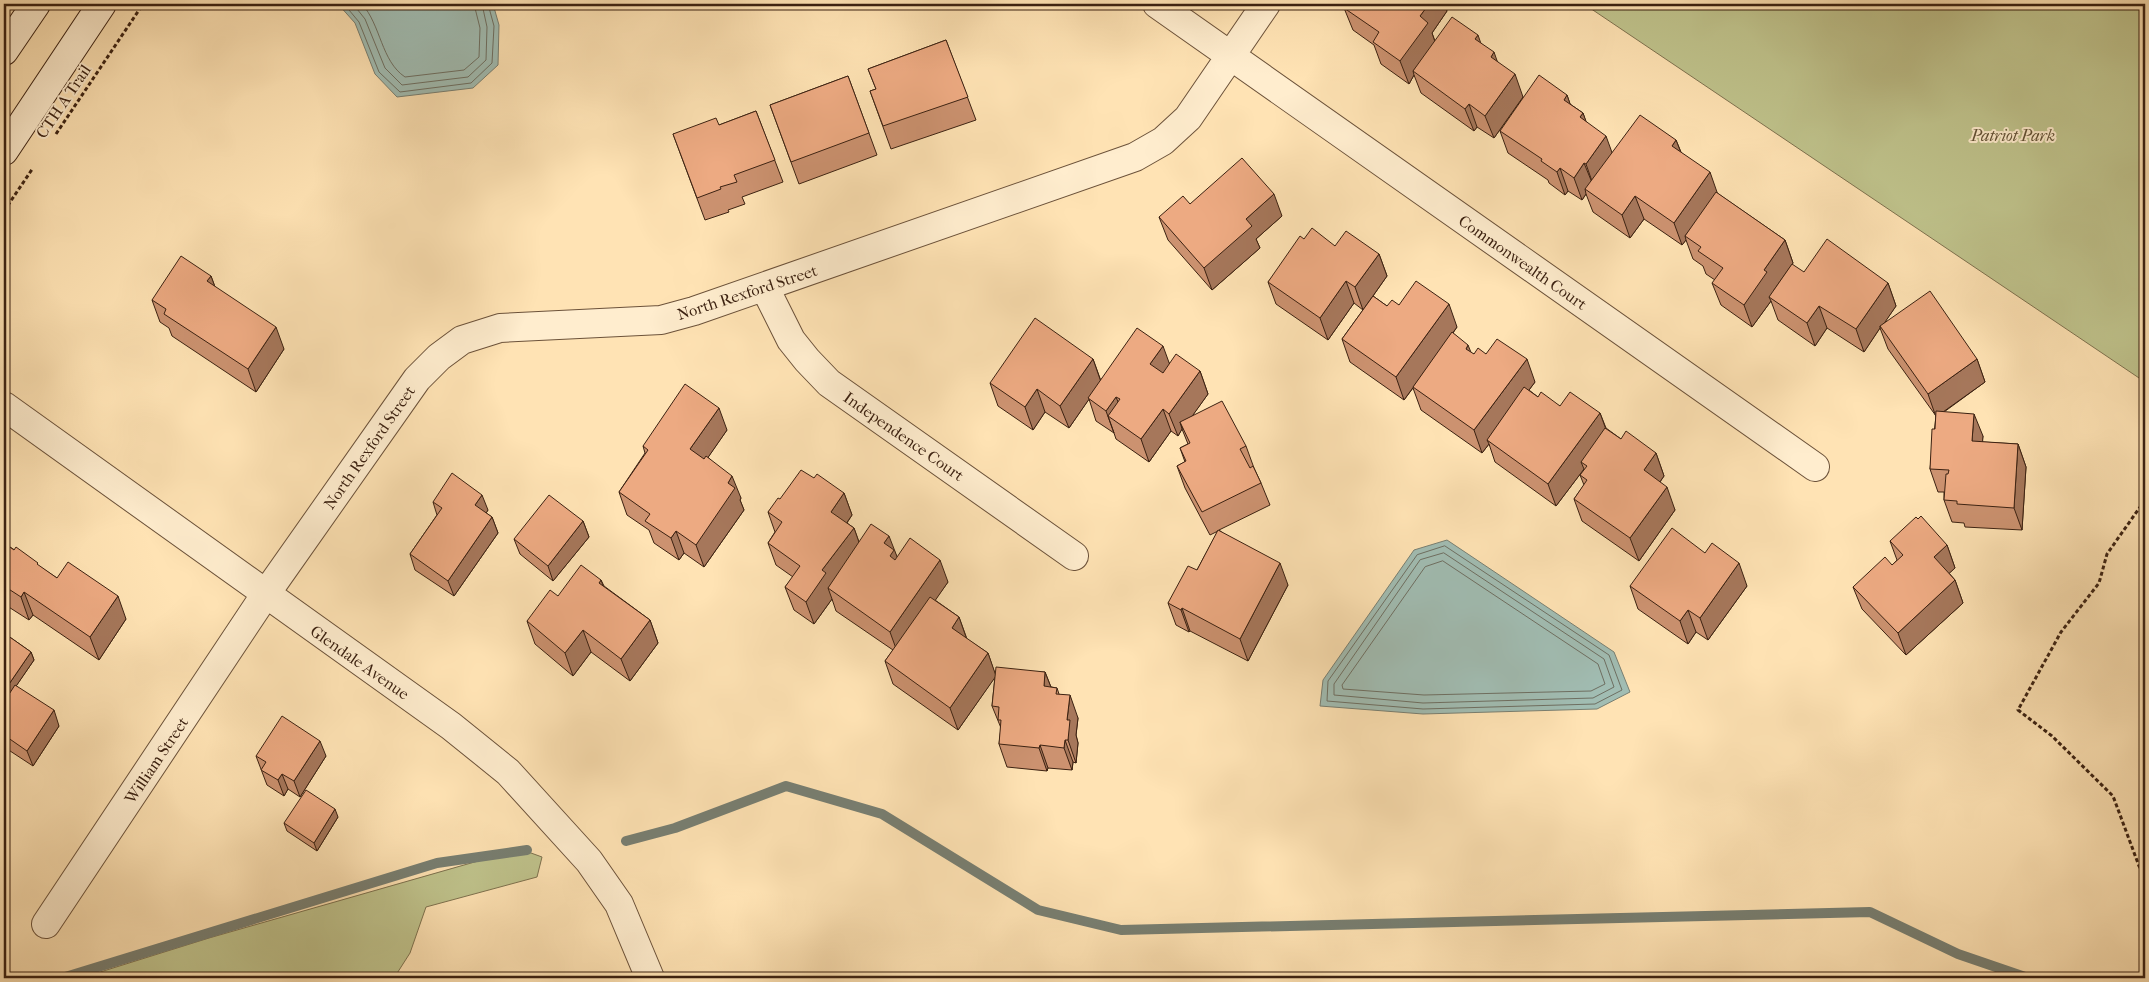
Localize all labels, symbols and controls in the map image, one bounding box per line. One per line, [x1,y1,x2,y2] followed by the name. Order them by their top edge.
[32,60,95,142] street label: CTH A Trail
[1970,126,2055,145] park label: Patriot Park
[1455,211,1591,314] street label: Commonwealth Court
[675,261,820,324] street label: North Rexford Street
[320,382,419,513] street label: North Rexford Street
[840,388,968,485] street label: Independence Court
[307,621,413,704] street label: Glendale Avenue
[120,713,192,808] street label: William Street

